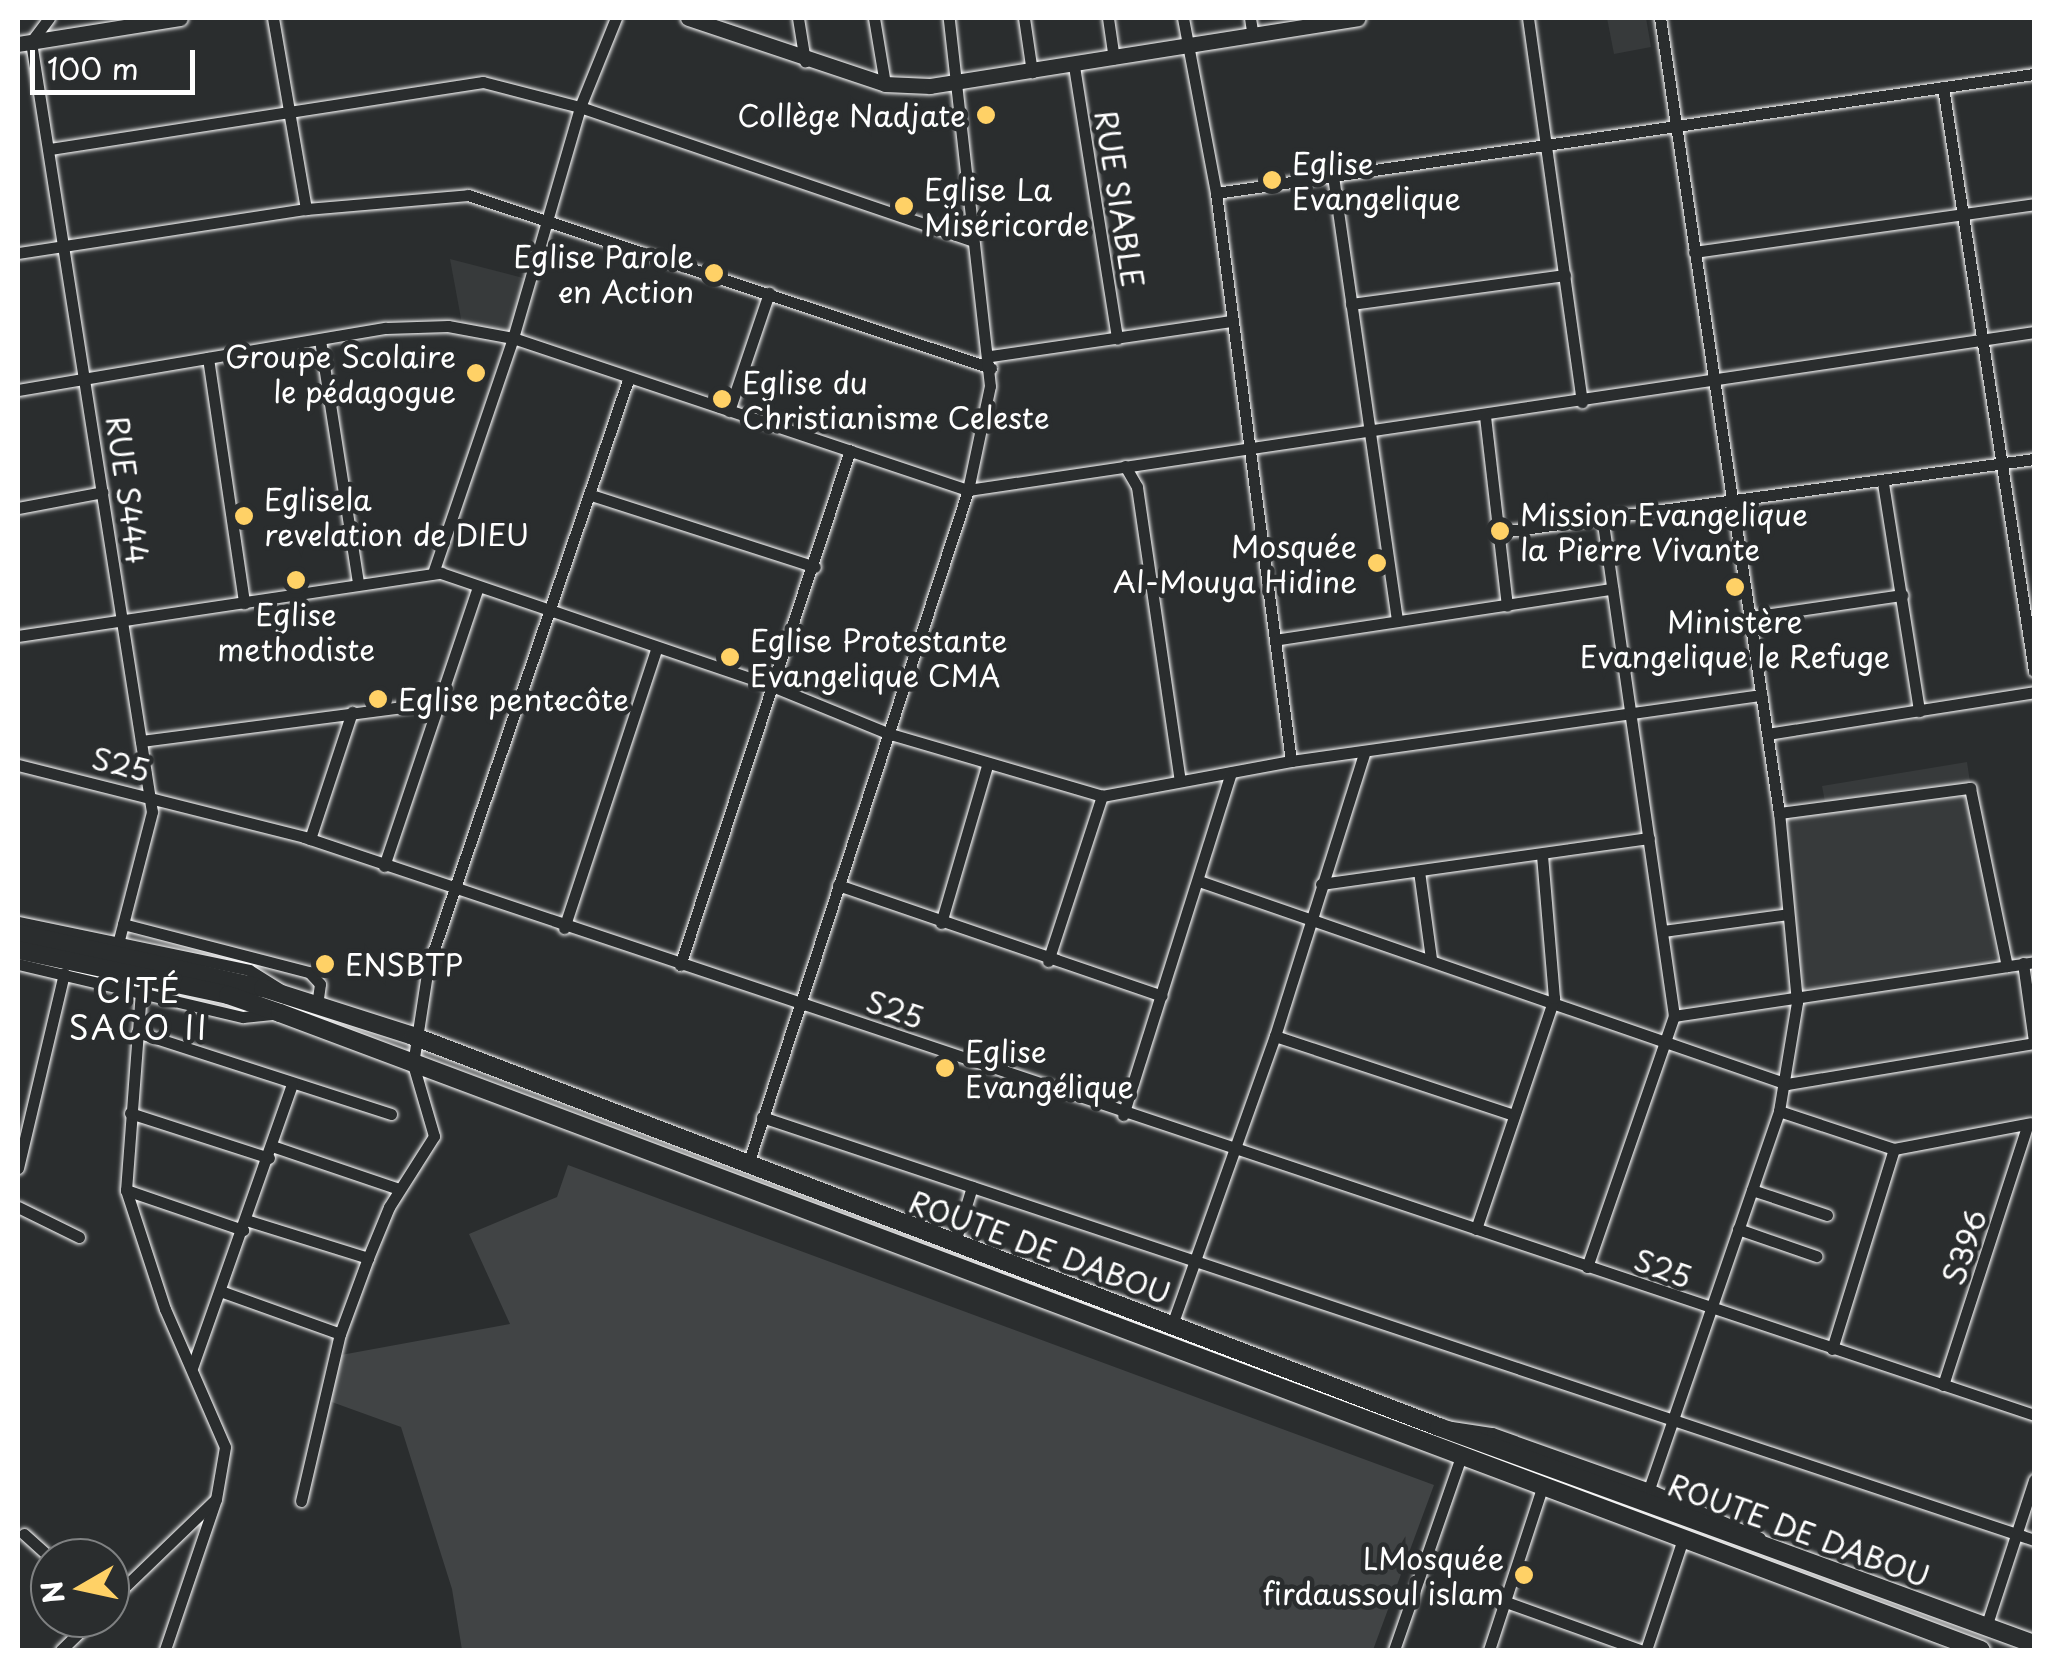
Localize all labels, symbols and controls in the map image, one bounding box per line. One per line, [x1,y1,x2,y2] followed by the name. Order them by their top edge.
[35,30,200,92] scale bar
[47,45,139,90] text: 100 m
[736,97,966,133] place label: Collège Nadjate
[975,104,997,126] marker: Collège Nadjate
[1088,108,1152,290] street label: RUE SIABLE
[1292,145,1461,216] place label: Eglise Evangelique
[1261,169,1283,191] marker: Eglise Evangelique
[924,171,1090,242] place label: Eglise La Miséricorde
[893,195,915,217] marker: Eglise La Miséricorde
[514,238,694,308] place label: Eglise Parole en Action
[703,262,725,284] marker: Eglise Parole en Action
[225,338,456,408] place label: Groupe Scolaire le pédagogue
[465,362,487,384] marker: Groupe Scolaire le pédagogue
[742,364,1053,434] place label: Eglise du Christianisme Celeste
[711,388,733,410] marker: Eglise du Christianisme Celeste
[100,412,156,568] street label: RUE S444
[264,481,530,552] place label: Eglisela revelation de DIEU
[1520,496,1806,566] place label: Mission Evangelique la Pierre Vivante
[233,505,255,527] marker: Eglisela revelation de DIEU
[1489,520,1511,542] marker: Mission Evangelique la Pierre Vivante
[1111,528,1357,598] place label: Mosquée Al-Mouya Hidine
[1366,552,1388,574] marker: Mosquée Al-Mouya Hidine
[285,569,307,591] marker: Eglise methodiste
[1724,576,1746,598] marker: Ministère Evangelique le Refuge
[217,596,375,666] place label: Eglise methodiste
[1579,603,1891,674] place label: Ministère Evangelique le Refuge
[750,622,1009,692] place label: Eglise Protestante Evangelique CMA
[719,646,741,668] marker: Eglise Protestante Evangelique CMA
[398,681,629,717] place label: Eglise pentecôte
[367,688,389,710] marker: Eglise pentecôte
[88,739,154,789] street label: S25
[345,946,463,982] place label: ENSBTP
[314,953,336,975] marker: ENSBTP
[69,972,209,1047] district label: CITÉ SACO II
[861,982,929,1036] street label: S25
[965,1033,1134,1104] place label: Eglise Evangélique
[934,1057,956,1079] marker: Eglise Evangélique
[903,1182,1177,1312] street label: ROUTE DE DABOU
[1934,1204,1994,1290] street label: S396
[1629,1241,1697,1295] street label: S25
[1662,1465,1936,1595] street label: ROUTE DE DABOU
[30,1538,130,1638] north arrow
[1263,1540,1504,1610] place label: LMosquée firdaussoul islam
[1513,1564,1535,1586] marker: LMosquée firdaussoul islam
[29,1578,75,1607] text: N

